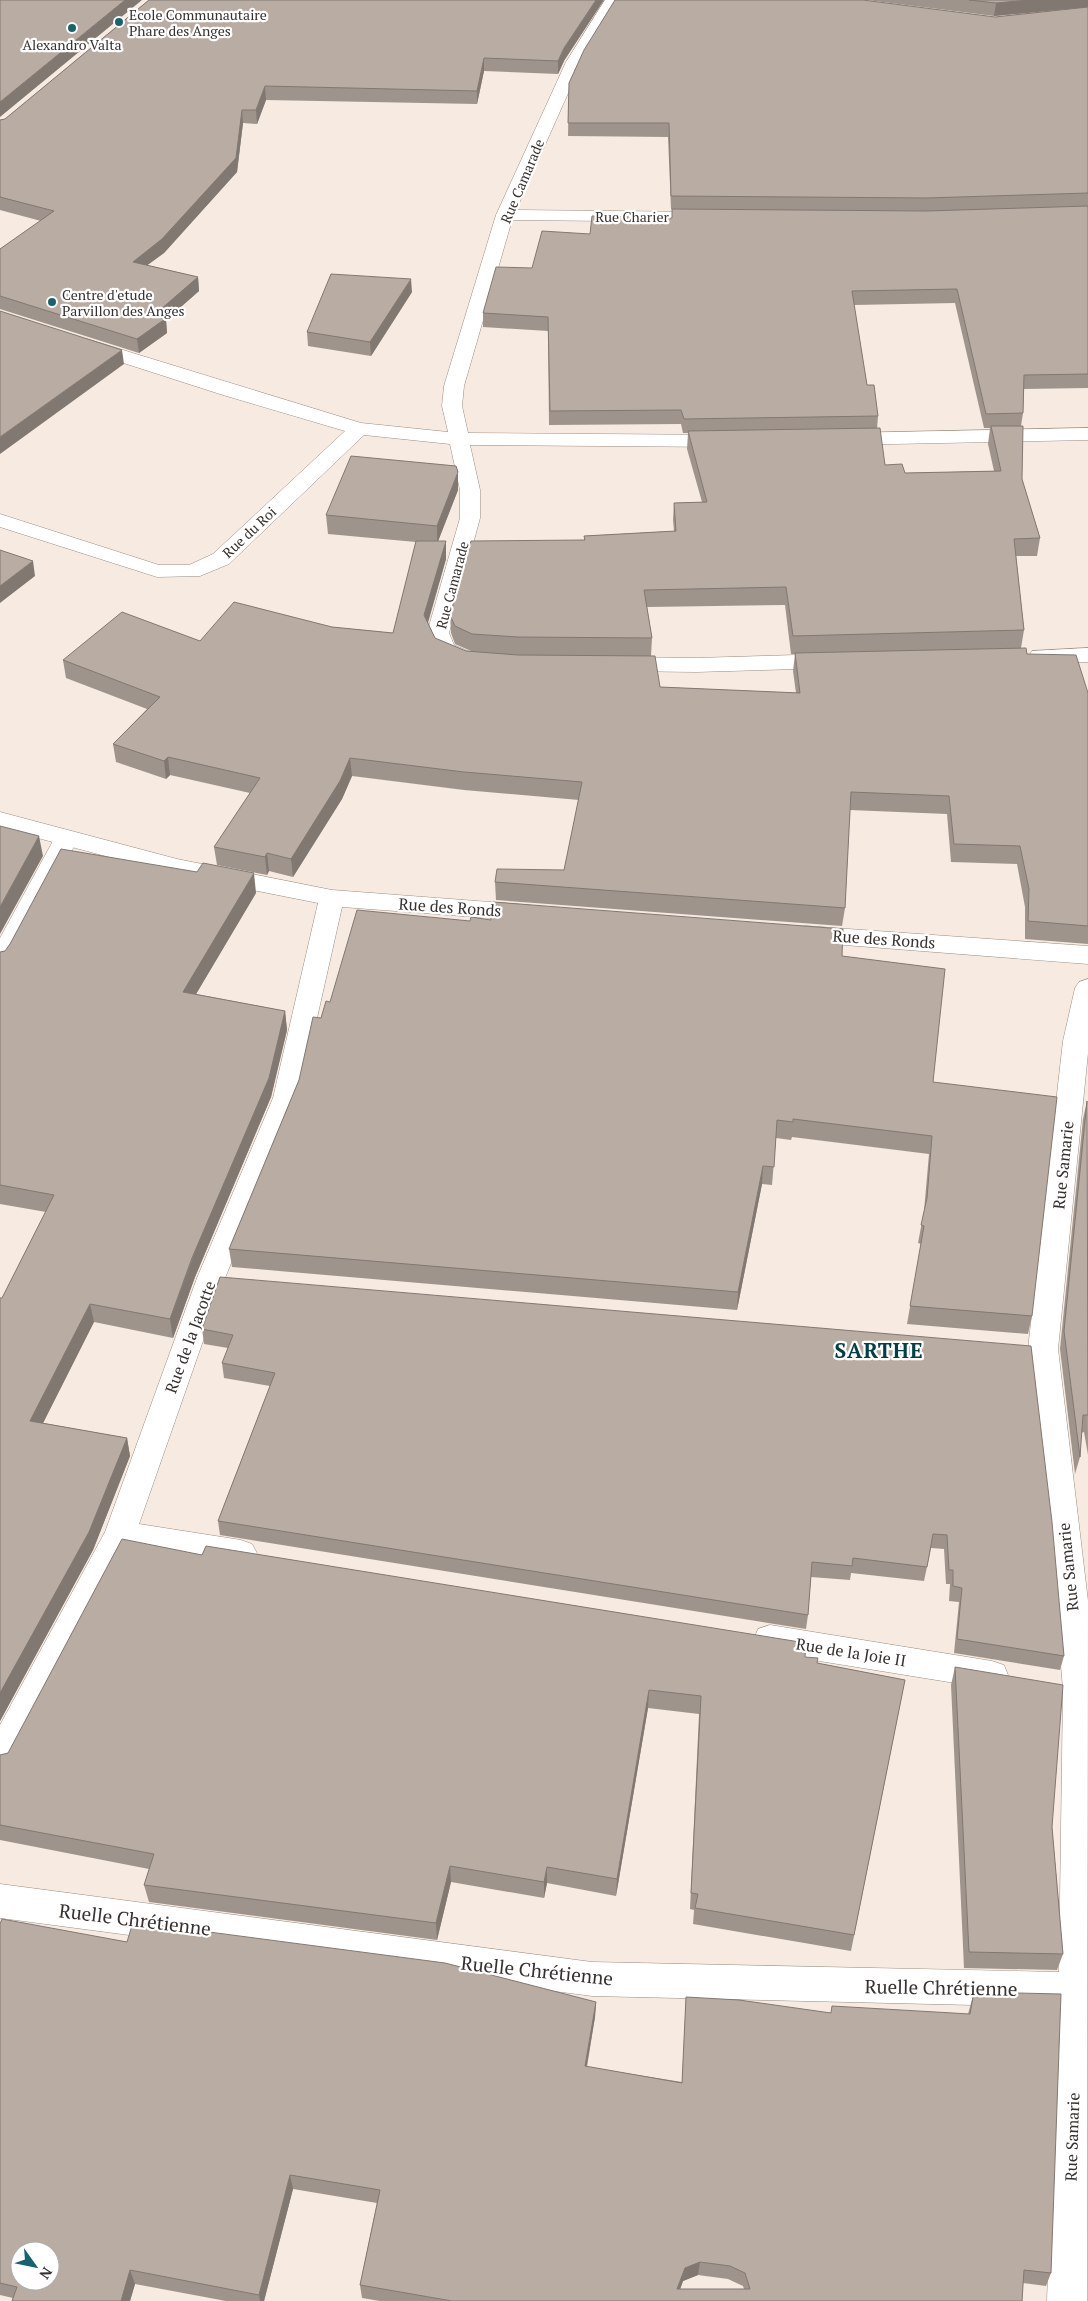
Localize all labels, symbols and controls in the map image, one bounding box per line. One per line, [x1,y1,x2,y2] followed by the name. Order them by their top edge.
[129,5,267,40] place label: Ecole Communautaire Phare des Anges
[113,16,125,28] marker: Ecole Communautaire Phare des Anges
[66,22,78,34] marker: Alexandro Valta
[22,35,122,54] place label: Alexandro Valta
[496,136,548,226] street label: Rue Camarade
[595,207,669,226] street label: Rue Charier
[62,285,185,320] place label: Centre d'etude Parvillon des Anges
[46,296,58,308] marker: Centre d'etude Parvillon des Anges
[218,502,280,562] street label: Rue du Roi
[431,539,473,631] street label: Rue Camarade
[398,892,502,922] street label: Rue des Ronds
[832,924,936,954] street label: Rue des Ronds
[1047,1120,1079,1210] street label: Rue Samarie
[159,1278,221,1396] street label: Rue de la Jacotte
[834,1336,924,1364] district label: SARTHE
[1052,1522,1084,1612] street label: Rue Samarie
[794,1632,908,1672] street label: Rue de la Joie II
[58,1897,212,1941] street label: Ruelle Chrétienne
[460,1950,614,1990] street label: Ruelle Chrétienne
[864,1973,1018,2001] street label: Ruelle Chrétienne
[1059,2092,1085,2182] street label: Rue Samarie
[10,2241,60,2291] north arrow
[35,2264,57,2283] text: N

